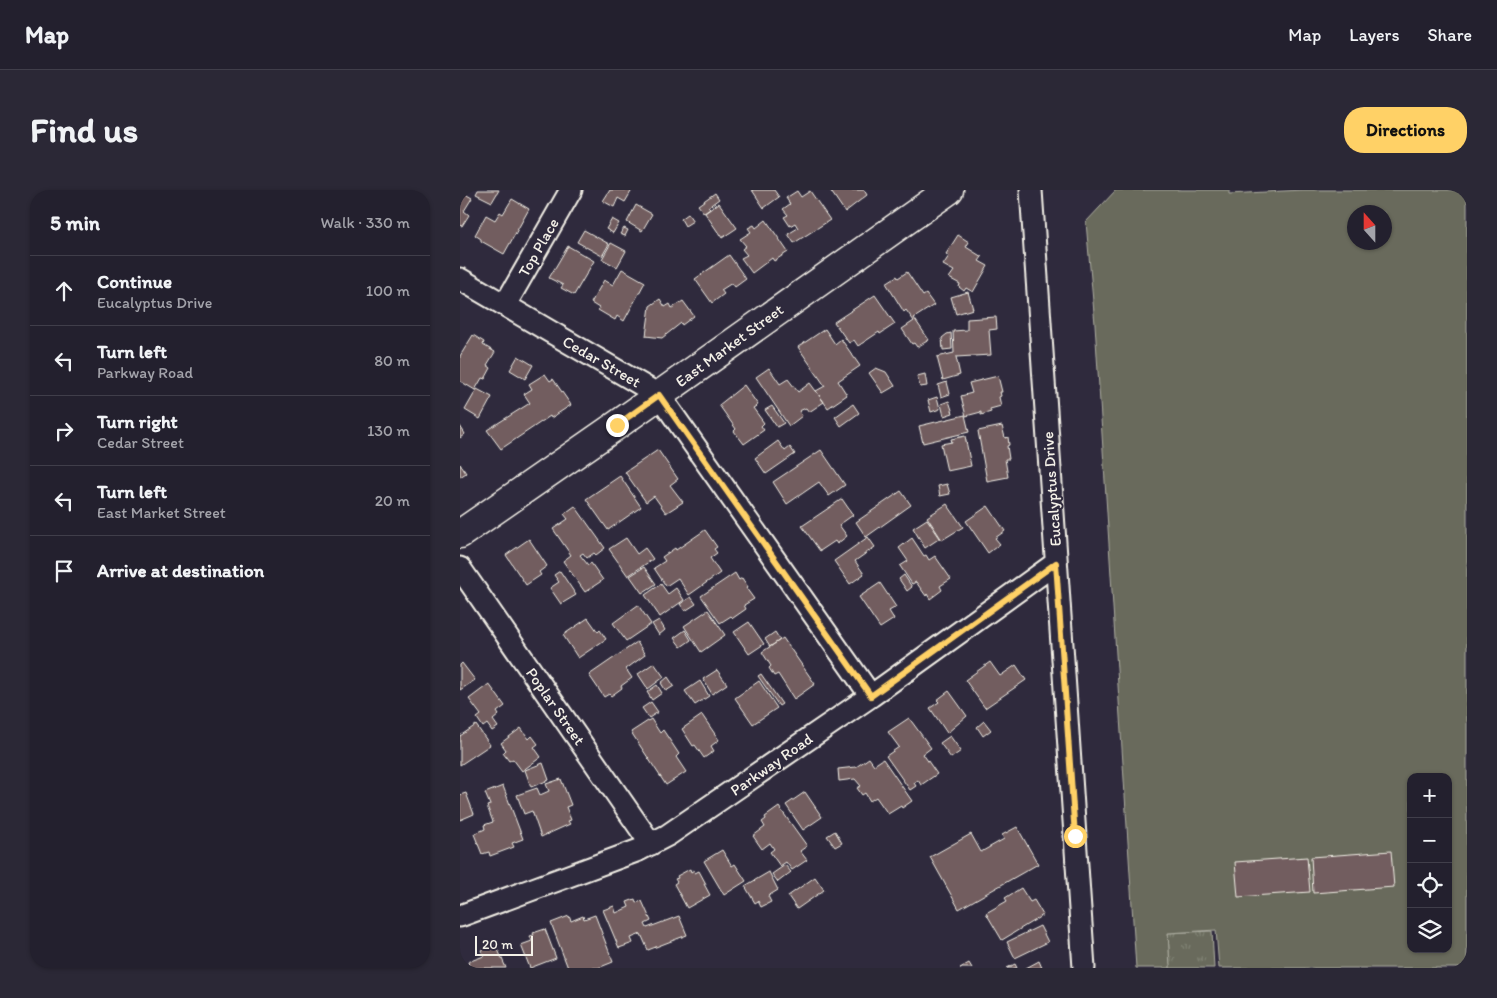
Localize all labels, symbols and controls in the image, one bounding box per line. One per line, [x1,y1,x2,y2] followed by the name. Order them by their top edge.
[25,20,69,49] text: Map
[1288,24,1321,46] text: Map
[1349,24,1399,46] text: Layers
[1427,24,1472,46] text: Share
[1344,107,1467,153] button: Directions
[30,109,138,151] text: Find us
[1347,205,1392,250] north arrow
[50,210,100,235] text: 5 min
[320,213,410,232] text: Walk · 330 m
[514,214,563,280] street label: Top Place
[97,270,172,293] text: Continue
[50,277,78,305] icon: ahead
[366,281,410,300] text: 100 m
[97,293,212,312] text: Eucalyptus Drive
[672,300,787,391] street label: East Market Street
[559,331,644,391] street label: Cedar Street
[97,340,167,363] text: Turn left
[50,347,78,375] icon: left
[374,351,410,370] text: 80 m
[97,363,193,382] text: Parkway Road
[97,410,178,433] text: Turn right
[606,414,629,437] route end
[50,417,78,445] icon: right
[367,421,410,440] text: 130 m
[1038,431,1065,547] street label: Eucalyptus Drive
[97,433,184,452] text: Cedar Street
[97,480,167,503] text: Turn left
[50,487,78,515] icon: left
[375,491,410,510] text: 20 m
[97,503,226,522] text: East Market Street
[50,557,78,585] icon: arrive
[97,559,264,582] text: Arrive at destination
[522,664,589,749] street label: Poplar Street
[726,729,816,800] street label: Parkway Road
[1407,773,1452,953] map controls
[1407,773,1452,818] button: +
[1407,818,1452,863] button: −
[1064,825,1087,848] route start
[1407,863,1452,908] button: locate
[1407,908,1452,953] button: layers
[475,933,532,956] scale bar
[482,936,513,953] text: 20 m

